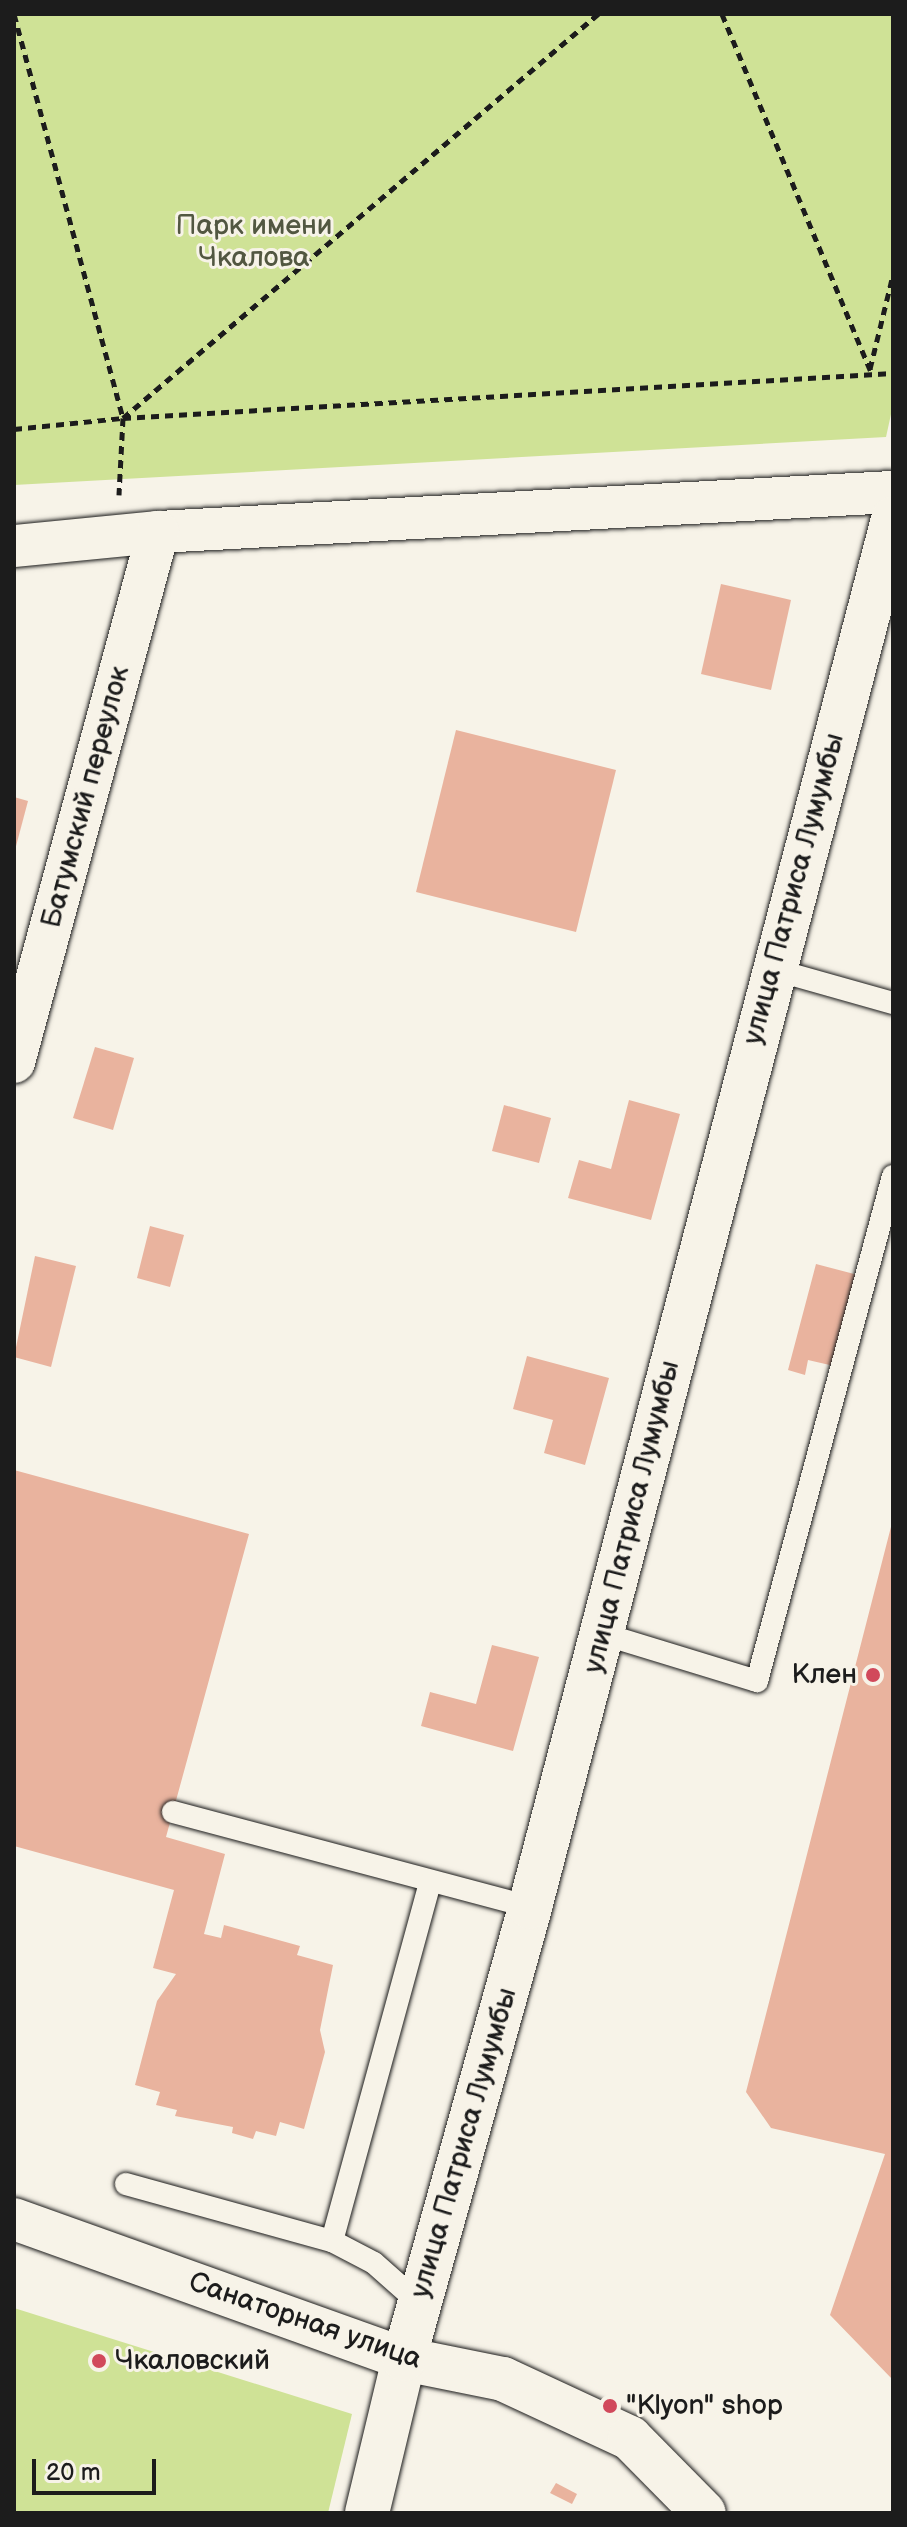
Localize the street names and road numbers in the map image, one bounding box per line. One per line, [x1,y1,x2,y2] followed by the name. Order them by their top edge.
[35,662,137,932] street label: Батумский переулок
[736,730,852,1048] street label: улица Патриса Лумумбы
[577,1357,687,1677] street label: улица Патриса Лумумбы
[404,1984,524,2302] street label: улица Патриса Лумумбы
[184,2265,426,2377] street label: Санаторная улица

